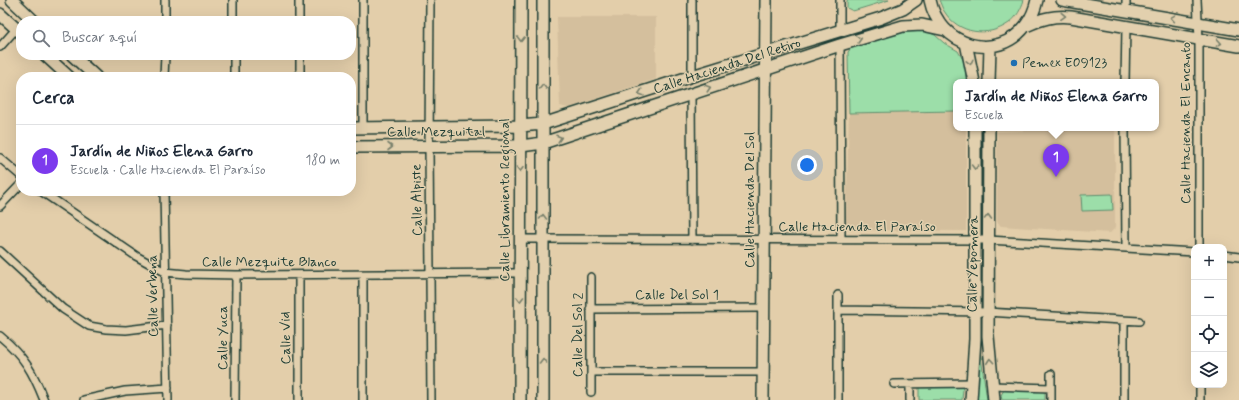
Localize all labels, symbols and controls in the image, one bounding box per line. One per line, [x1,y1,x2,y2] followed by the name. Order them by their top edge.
[1060,12,1066,21] one-way arrow
[1170,15,1176,23] one-way arrow
[16,16,356,60] search box
[30,27,52,49] icon: search
[62,28,137,48] text: Buscar aquí
[651,34,803,98] street label: Calle Hacienda Del Retiro
[855,35,862,44] one-way arrow
[517,36,525,42] one-way arrow
[1216,38,1222,47] one-way arrow
[1177,42,1195,204] street label: Calle Hacienda El Encanto
[1022,54,1107,72] place label: Pemex E09123
[1009,58,1019,68] marker: Pemex E09123
[966,59,974,66] one-way arrow
[953,79,1159,131] popup
[539,84,547,90] one-way arrow
[705,84,712,93] one-way arrow
[32,87,75,109] text: Cerca
[965,87,1147,107] text: Jardín de Niños Elena Garro
[638,88,645,97] one-way arrow
[965,107,1004,124] text: Escuela
[496,118,516,282] street label: Calle Libramiento Regional
[387,123,485,141] street label: Calle Mezquital
[741,132,759,268] street label: Calle Hacienda Del Sol
[555,134,562,143] one-way arrow
[70,142,253,162] text: Jardín de Niños Elena Garro
[387,143,393,151] one-way arrow
[1043,144,1069,177] pin: 1
[42,152,48,169] text: 1
[305,152,340,169] text: 180 m
[797,155,817,175] your location
[70,162,266,179] text: Escuela · Calle Hacienda El Paraíso
[407,164,427,236] street label: Calle Alpiste
[971,164,979,170] one-way arrow
[516,166,524,172] one-way arrow
[539,214,547,220] one-way arrow
[984,214,992,220] one-way arrow
[963,215,983,313] street label: Calle Yepomera
[778,218,936,236] street label: Calle Hacienda El Paraíso
[1191,244,1227,388] map controls
[1191,244,1227,280] button: +
[202,253,337,271] street label: Calle Mezquite Blanco
[143,255,163,337] street label: Calle Verbena
[1191,280,1227,316] button: −
[635,286,719,304] street label: Calle Del Sol 1
[569,293,587,377] street label: Calle Del Sol 2
[516,296,524,302] one-way arrow
[214,306,232,370] street label: Calle Yuca
[277,311,295,365] street label: Calle Vid
[1191,316,1227,352] button: locate
[1191,352,1227,388] button: layers
[539,358,547,364] one-way arrow
[985,358,994,364] one-way arrow

